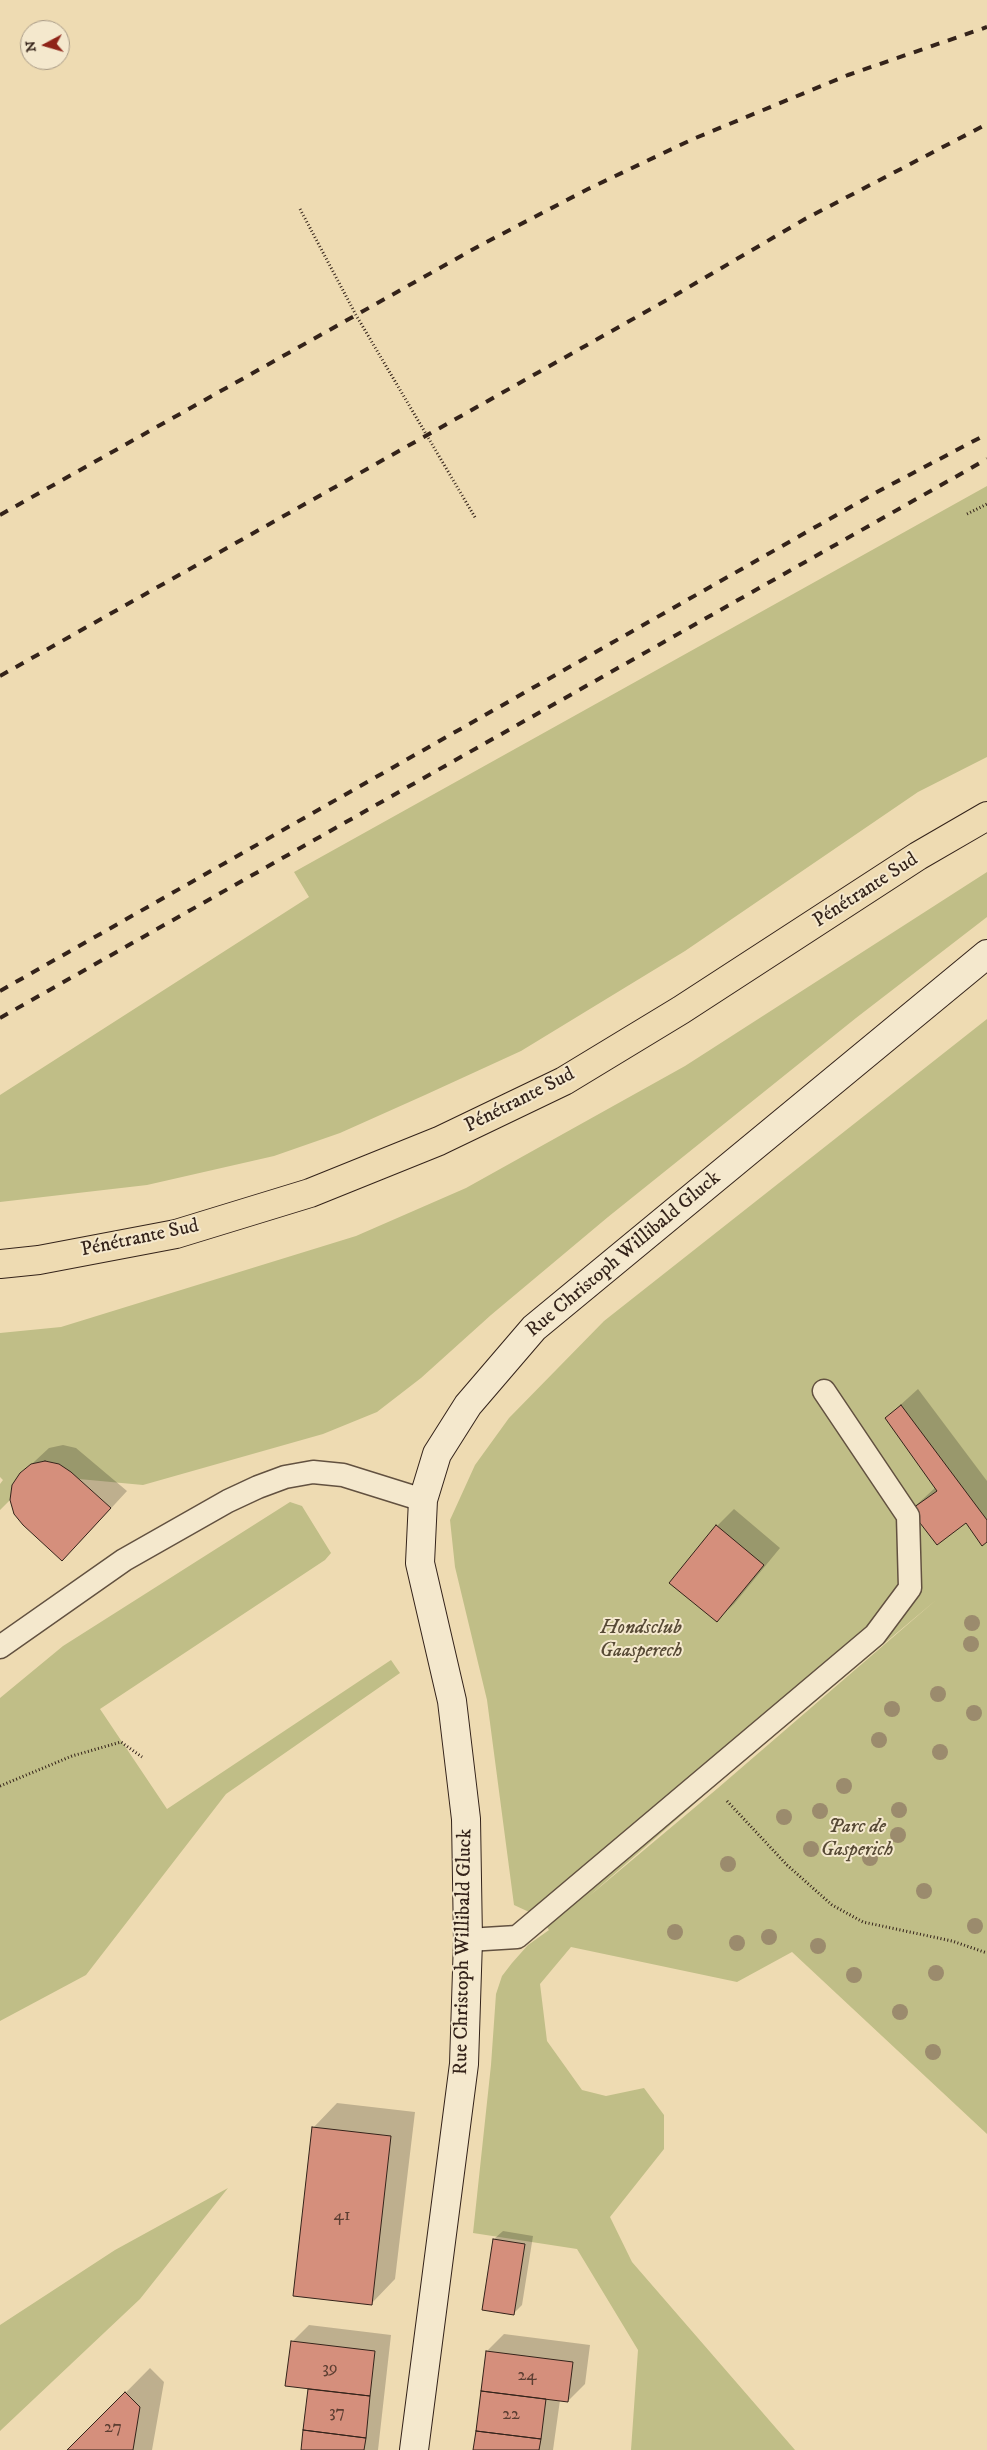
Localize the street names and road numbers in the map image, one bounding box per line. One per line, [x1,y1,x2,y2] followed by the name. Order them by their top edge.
[809,848,923,934] street label: Pénétrante Sud
[461,1063,579,1139] street label: Pénétrante Sud
[522,1167,726,1343] street label: Rue Christoph Willibald Gluck
[79,1215,201,1263] street label: Pénétrante Sud
[450,1829,478,2075] street label: Rue Christoph Willibald Gluck

